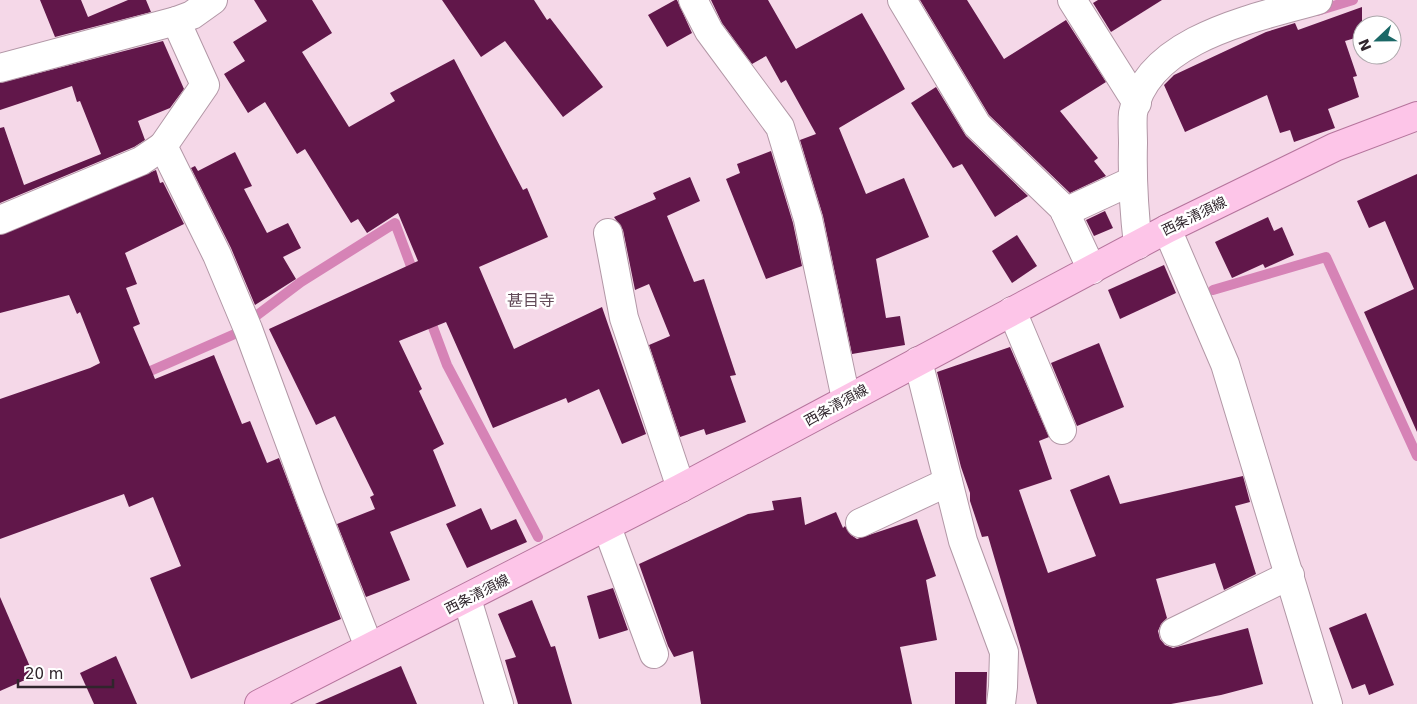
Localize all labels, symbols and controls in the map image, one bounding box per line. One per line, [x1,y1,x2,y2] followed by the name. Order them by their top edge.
[1352,15,1402,65] north arrow
[1355,36,1375,53] text: N
[1159,193,1229,239] street label: 西条清須線
[507,291,555,310] district label: 甚目寺
[802,381,870,429] street label: 西条清須線
[442,571,512,617] street label: 西条清須線
[18,656,112,688] scale bar
[25,665,63,683] text: 20 m

